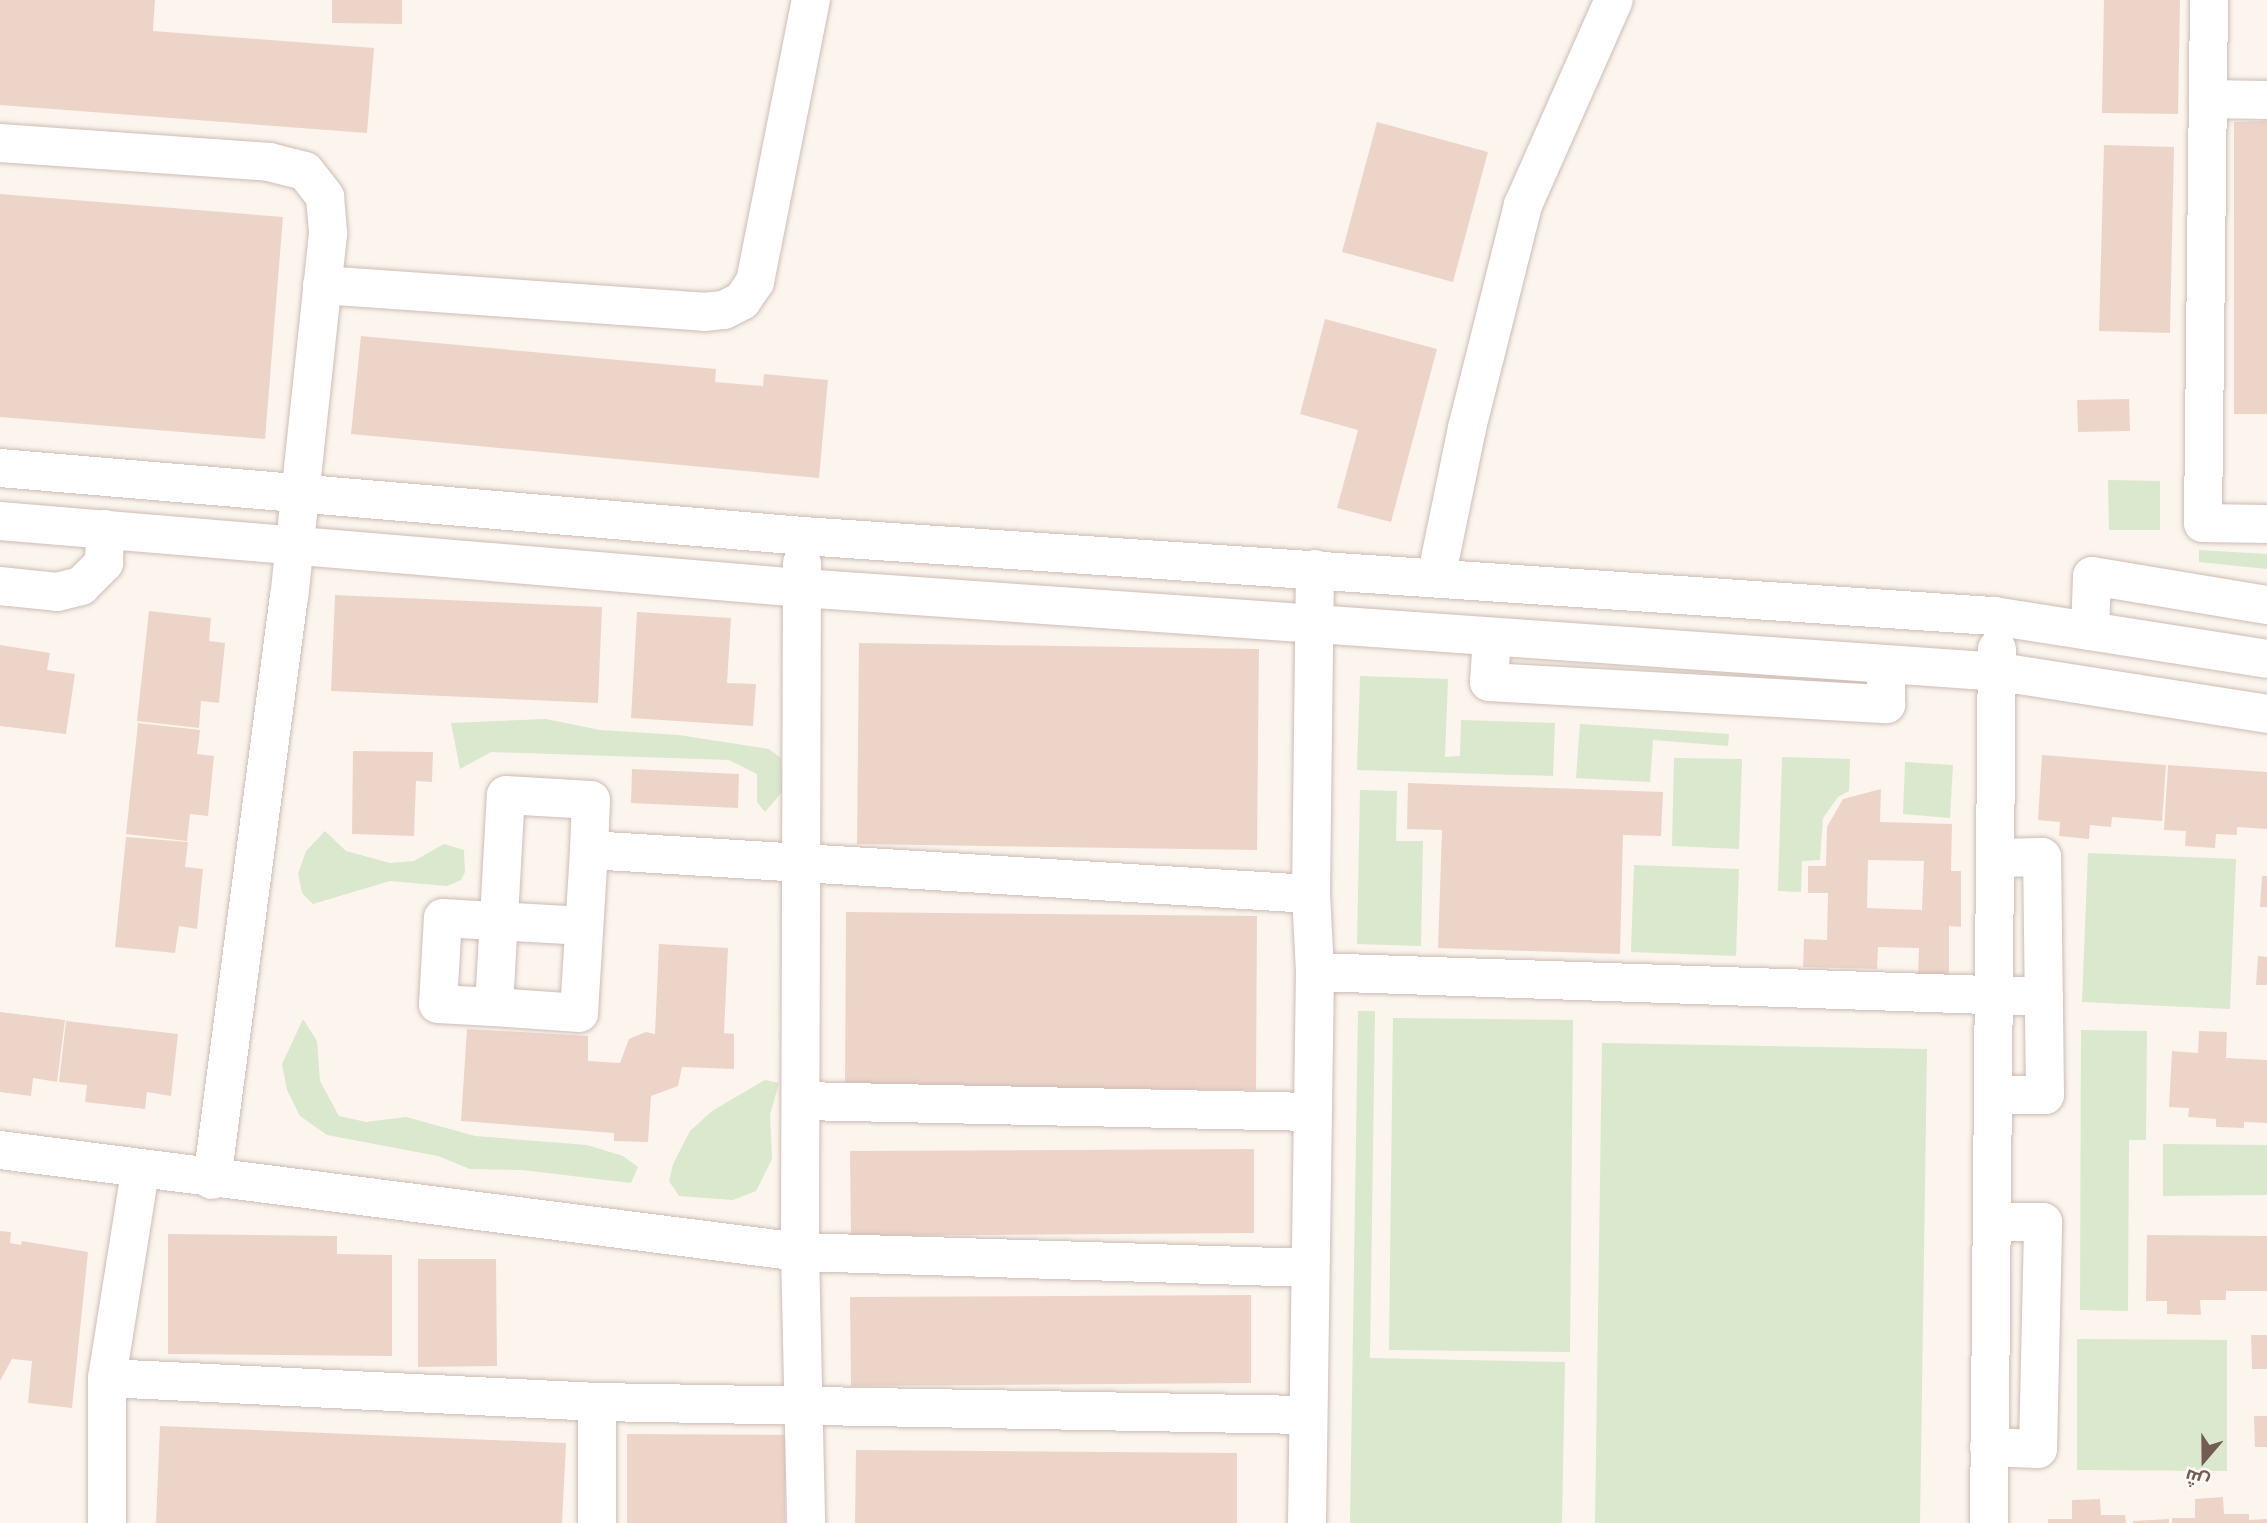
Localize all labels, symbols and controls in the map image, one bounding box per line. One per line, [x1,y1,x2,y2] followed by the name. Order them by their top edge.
[2169,1425,2239,1495] north arrow
[2181,1463,2213,1496] text: ش

